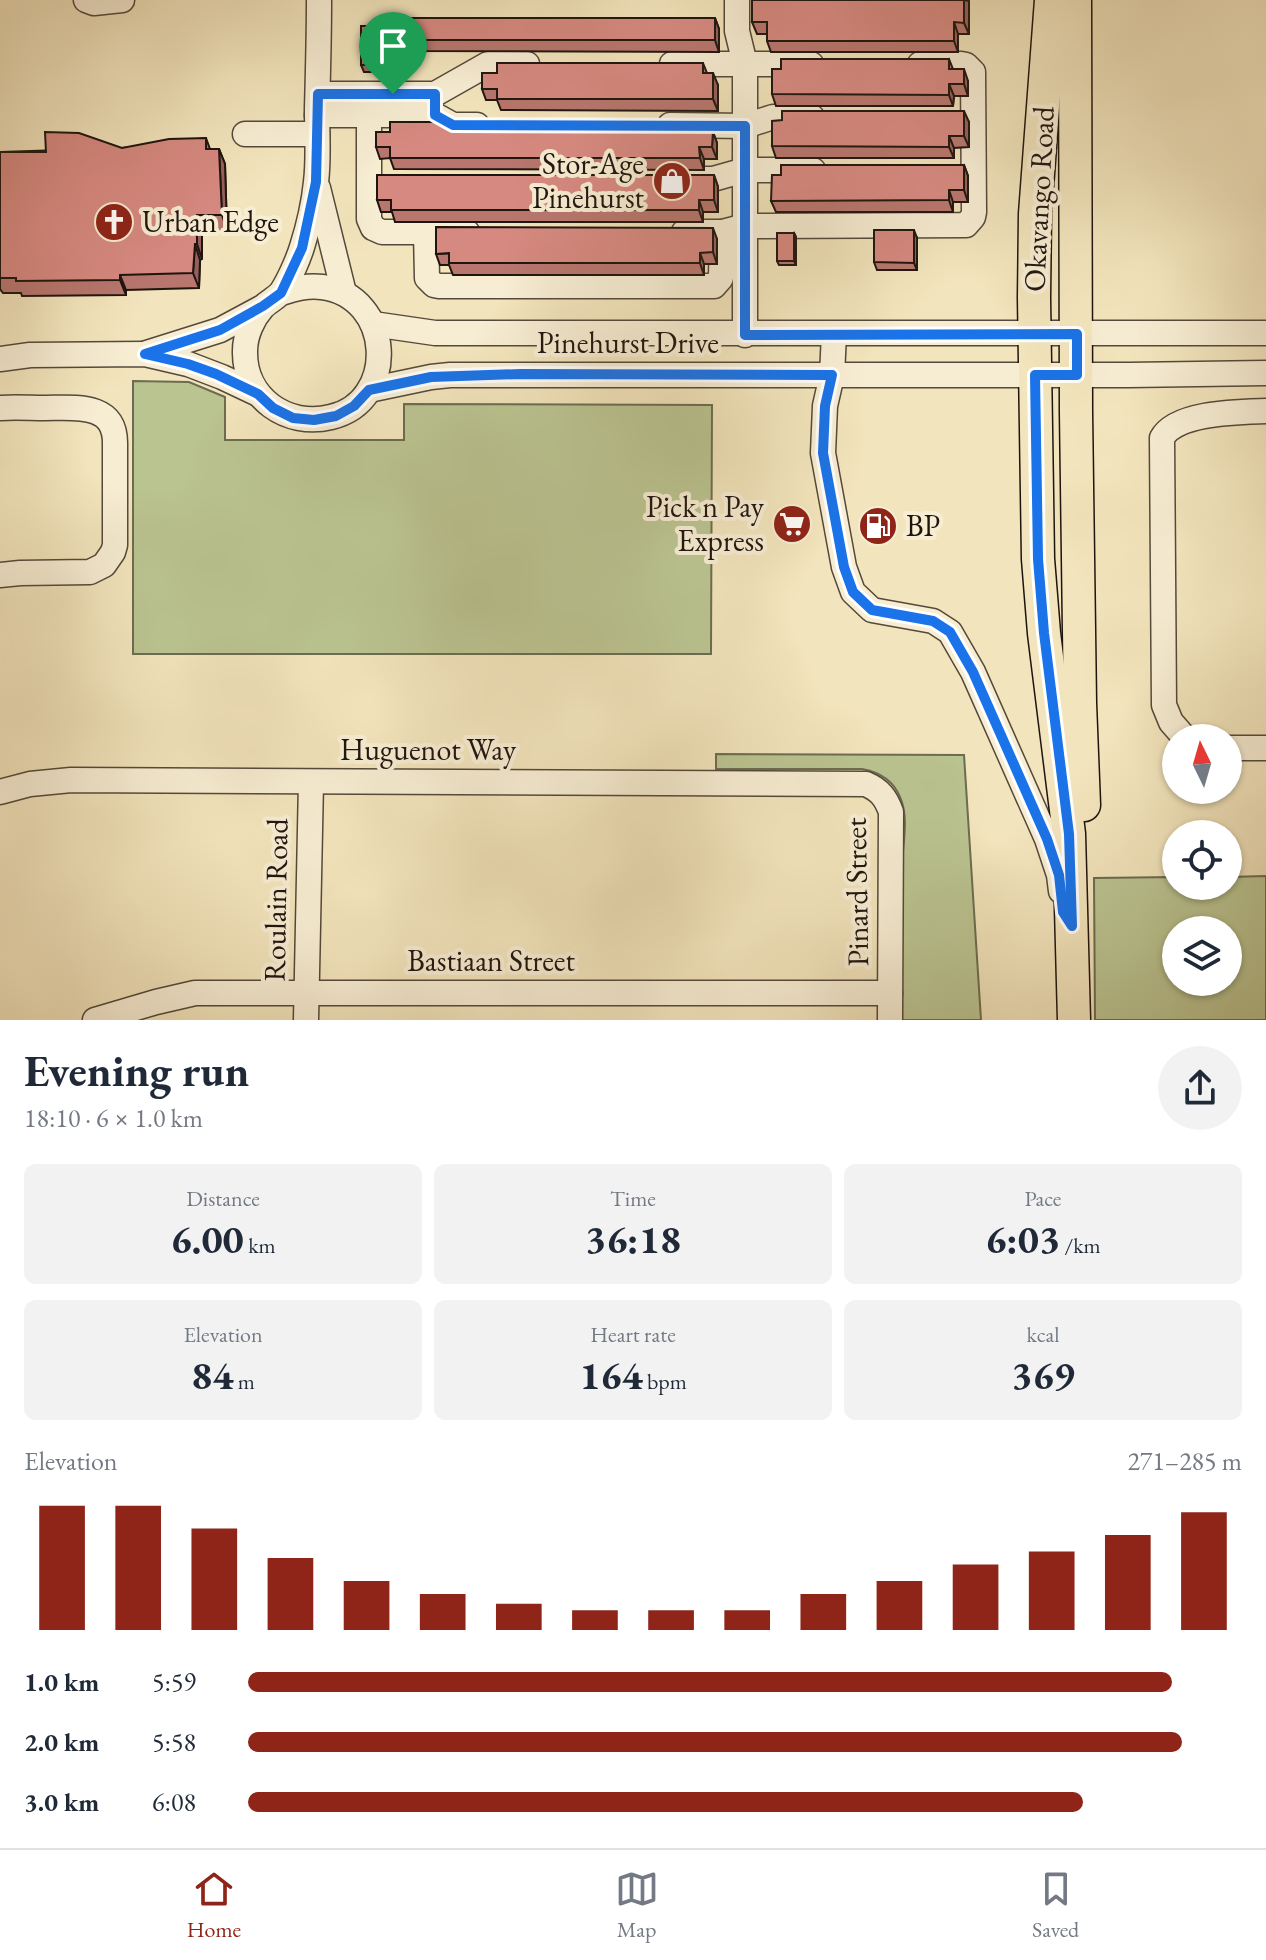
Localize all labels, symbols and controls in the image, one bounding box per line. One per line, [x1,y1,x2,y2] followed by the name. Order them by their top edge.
[359,12,427,94] pin
[371,24,415,68] icon: arrive
[1014,105,1063,293] street label: Okavango Road
[532,144,645,217] place label: Stor-Age Pinehurst
[651,160,693,202] shop icon: Stor-Age Pinehurst
[93,201,135,243] church icon: Urban Edge
[142,202,279,241] place label: Urban Edge
[537,323,719,362] street label: Pinehurst Drive
[646,487,765,560] place label: Pick n Pay Express
[771,503,813,545] supermarket icon: Pick n Pay Express
[857,505,899,547] fuel station icon: BP
[906,506,940,545] place label: BP
[1162,724,1242,804] north arrow
[1162,724,1242,996] map controls
[340,730,517,769] street label: Huguenot Way
[255,817,296,982] street label: Roulain Road
[836,817,877,967] street label: Pinard Street
[1162,820,1242,900] button: locate
[1162,916,1242,996] button: layers
[407,941,575,980] street label: Bastiaan Street
[24,1042,249,1099] text: Evening run
[1158,1046,1242,1130] button: share
[24,1101,203,1135] text: 18:10 · 6 × 1.0 km
[186,1184,260,1213] text: Distance
[610,1184,656,1213] text: Time
[1025,1184,1061,1213] text: Pace
[170,1213,244,1265] text: 6.00
[585,1213,681,1265] text: 36:18
[985,1213,1060,1265] text: 6:03
[244,1231,276,1260] text: km
[1060,1231,1101,1260] text: /km
[183,1320,263,1349] text: Elevation
[590,1320,676,1349] text: Heart rate
[1026,1320,1060,1349] text: kcal
[191,1349,233,1401] text: 84
[579,1349,643,1401] text: 164
[1011,1349,1075,1401] text: 369
[233,1367,255,1396] text: m
[643,1367,687,1396] text: bpm
[24,1444,118,1478] text: Elevation
[1127,1444,1242,1478] text: 271–285 m
[24,1665,99,1699] text: 1.0 km
[152,1665,196,1699] text: 5:59
[24,1725,99,1759] text: 2.0 km
[152,1725,196,1759] text: 5:58
[24,1785,99,1819] text: 3.0 km
[152,1785,196,1819] text: 6:08
[187,1867,241,1944] tab: Home
[615,1867,659,1944] tab: Map
[1032,1867,1079,1944] tab: Saved

